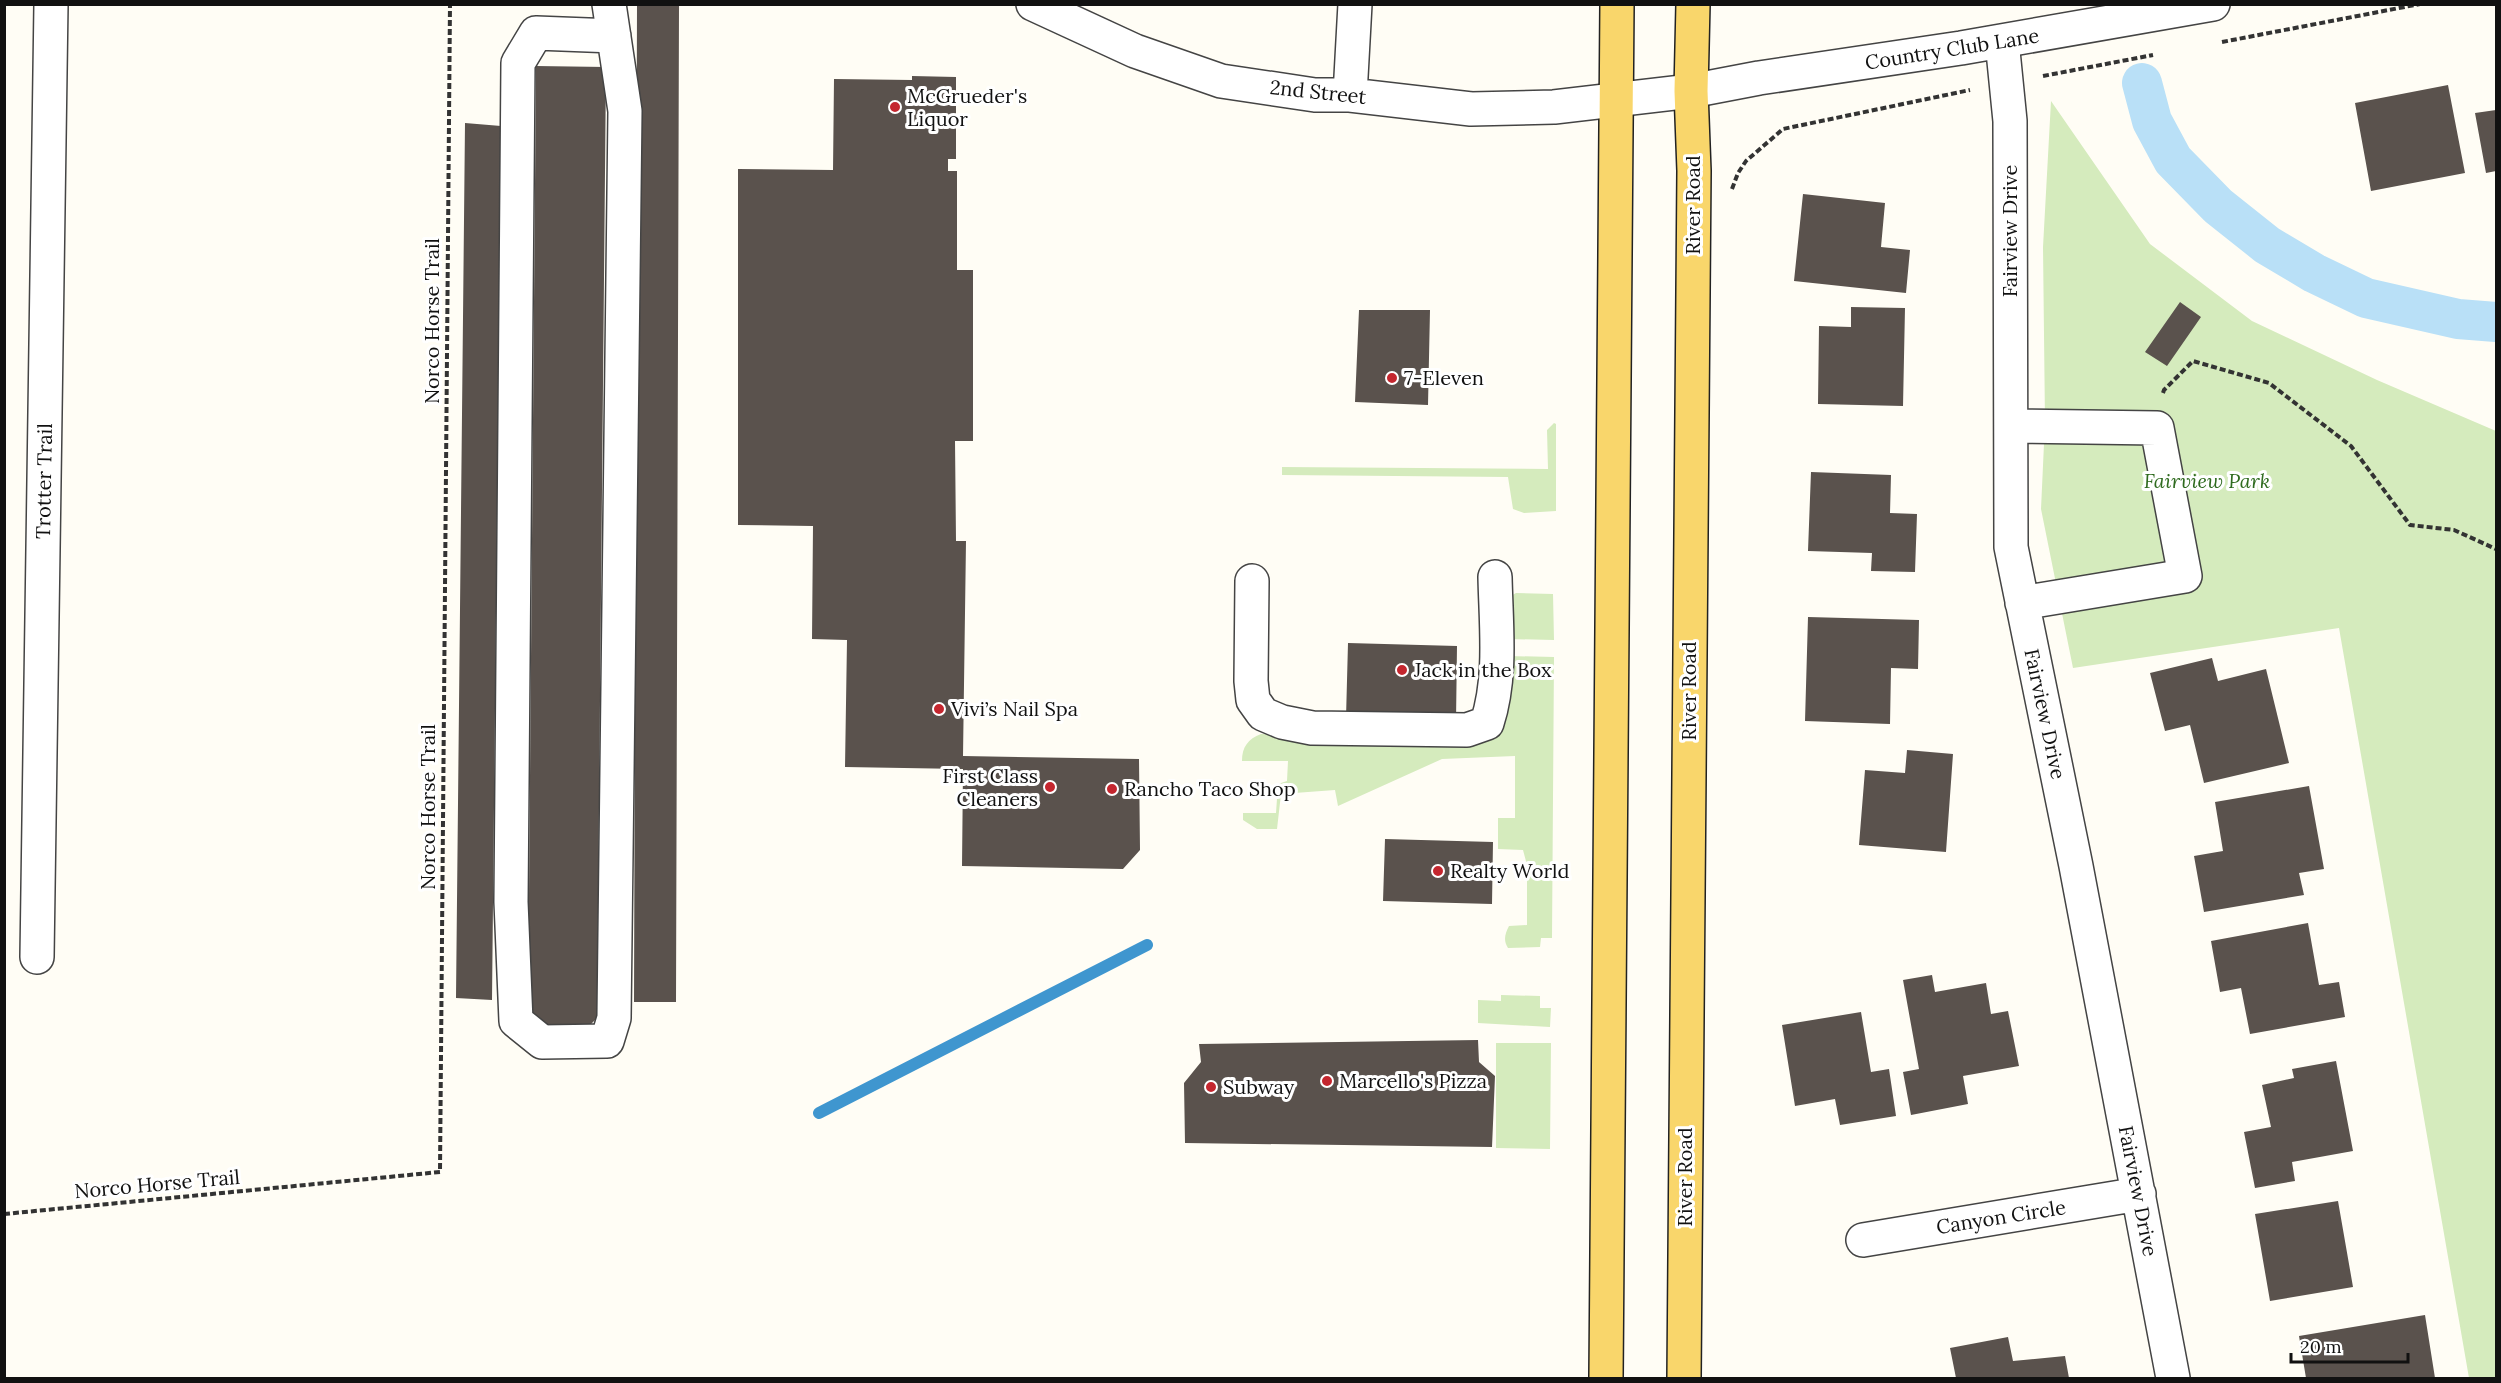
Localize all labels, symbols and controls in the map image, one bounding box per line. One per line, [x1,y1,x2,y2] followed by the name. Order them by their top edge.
[1863,22,2041,75] street label: Country Club Lane
[1269,74,1368,109] street label: 2nd Street
[907,83,1027,131] place label: McGrueder's Liquor
[888,100,902,114] marker: McGrueder's Liquor
[1680,155,1705,255] street label: River Road
[1997,165,2022,297] street label: Fairview Drive
[419,238,444,404] street label: Norco Horse Trail
[1404,365,1484,390] place label: 7-Eleven
[1385,371,1399,385] marker: 7-Eleven
[30,423,57,539] street label: Trotter Trail
[2144,468,2270,493] park label: Fairview Park
[1676,641,1701,741] street label: River Road
[2019,646,2072,782] street label: Fairview Drive
[1413,657,1552,682] place label: Jack in the Box
[1395,663,1409,677] marker: Jack in the Box
[950,696,1078,721] place label: Vivi’s Nail Spa
[932,702,946,716] marker: Vivi’s Nail Spa
[415,724,440,890] street label: Norco Horse Trail
[942,763,1038,811] place label: First Class Cleaners
[1124,776,1296,801] place label: Rancho Taco Shop
[1043,780,1057,794] marker: First Class Cleaners
[1105,782,1119,796] marker: Rancho Taco Shop
[1450,858,1569,883] place label: Realty World
[1431,864,1445,878] marker: Realty World
[1339,1068,1487,1093] place label: Marcello's Pizza
[1223,1074,1295,1099] place label: Subway
[1320,1074,1334,1088] marker: Marcello's Pizza
[1204,1080,1218,1094] marker: Subway
[2114,1123,2163,1259] street label: Fairview Drive
[1672,1127,1697,1227] street label: River Road
[73,1164,241,1203] street label: Norco Horse Trail
[1934,1194,2068,1239] street label: Canyon Circle
[2291,1326,2408,1364] scale bar
[2300,1335,2342,1358] text: 20 m

